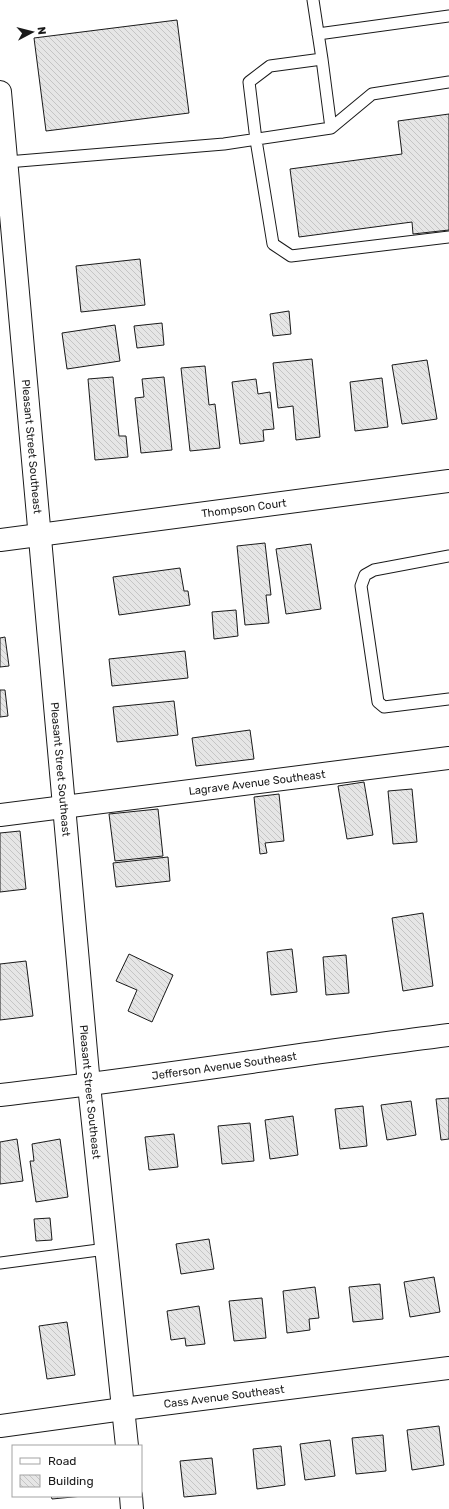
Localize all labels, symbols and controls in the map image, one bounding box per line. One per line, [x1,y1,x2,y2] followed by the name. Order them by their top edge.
[12,12,52,52] north arrow
[34,26,48,36] text: N
[19,379,44,515] street label: Pleasant Street Southeast
[201,496,288,520] street label: Thompson Court
[48,702,73,838] street label: Pleasant Street Southeast
[188,767,327,797] street label: Lagrave Avenue Southeast
[77,1024,103,1160] street label: Pleasant Street Southeast
[151,1049,298,1082] street label: Jefferson Avenue Southeast
[163,1382,286,1410] street label: Cass Avenue Southeast
[12,1445,142,1497] legend
[48,1454,76,1468] text: Road
[48,1474,94,1488] text: Building

